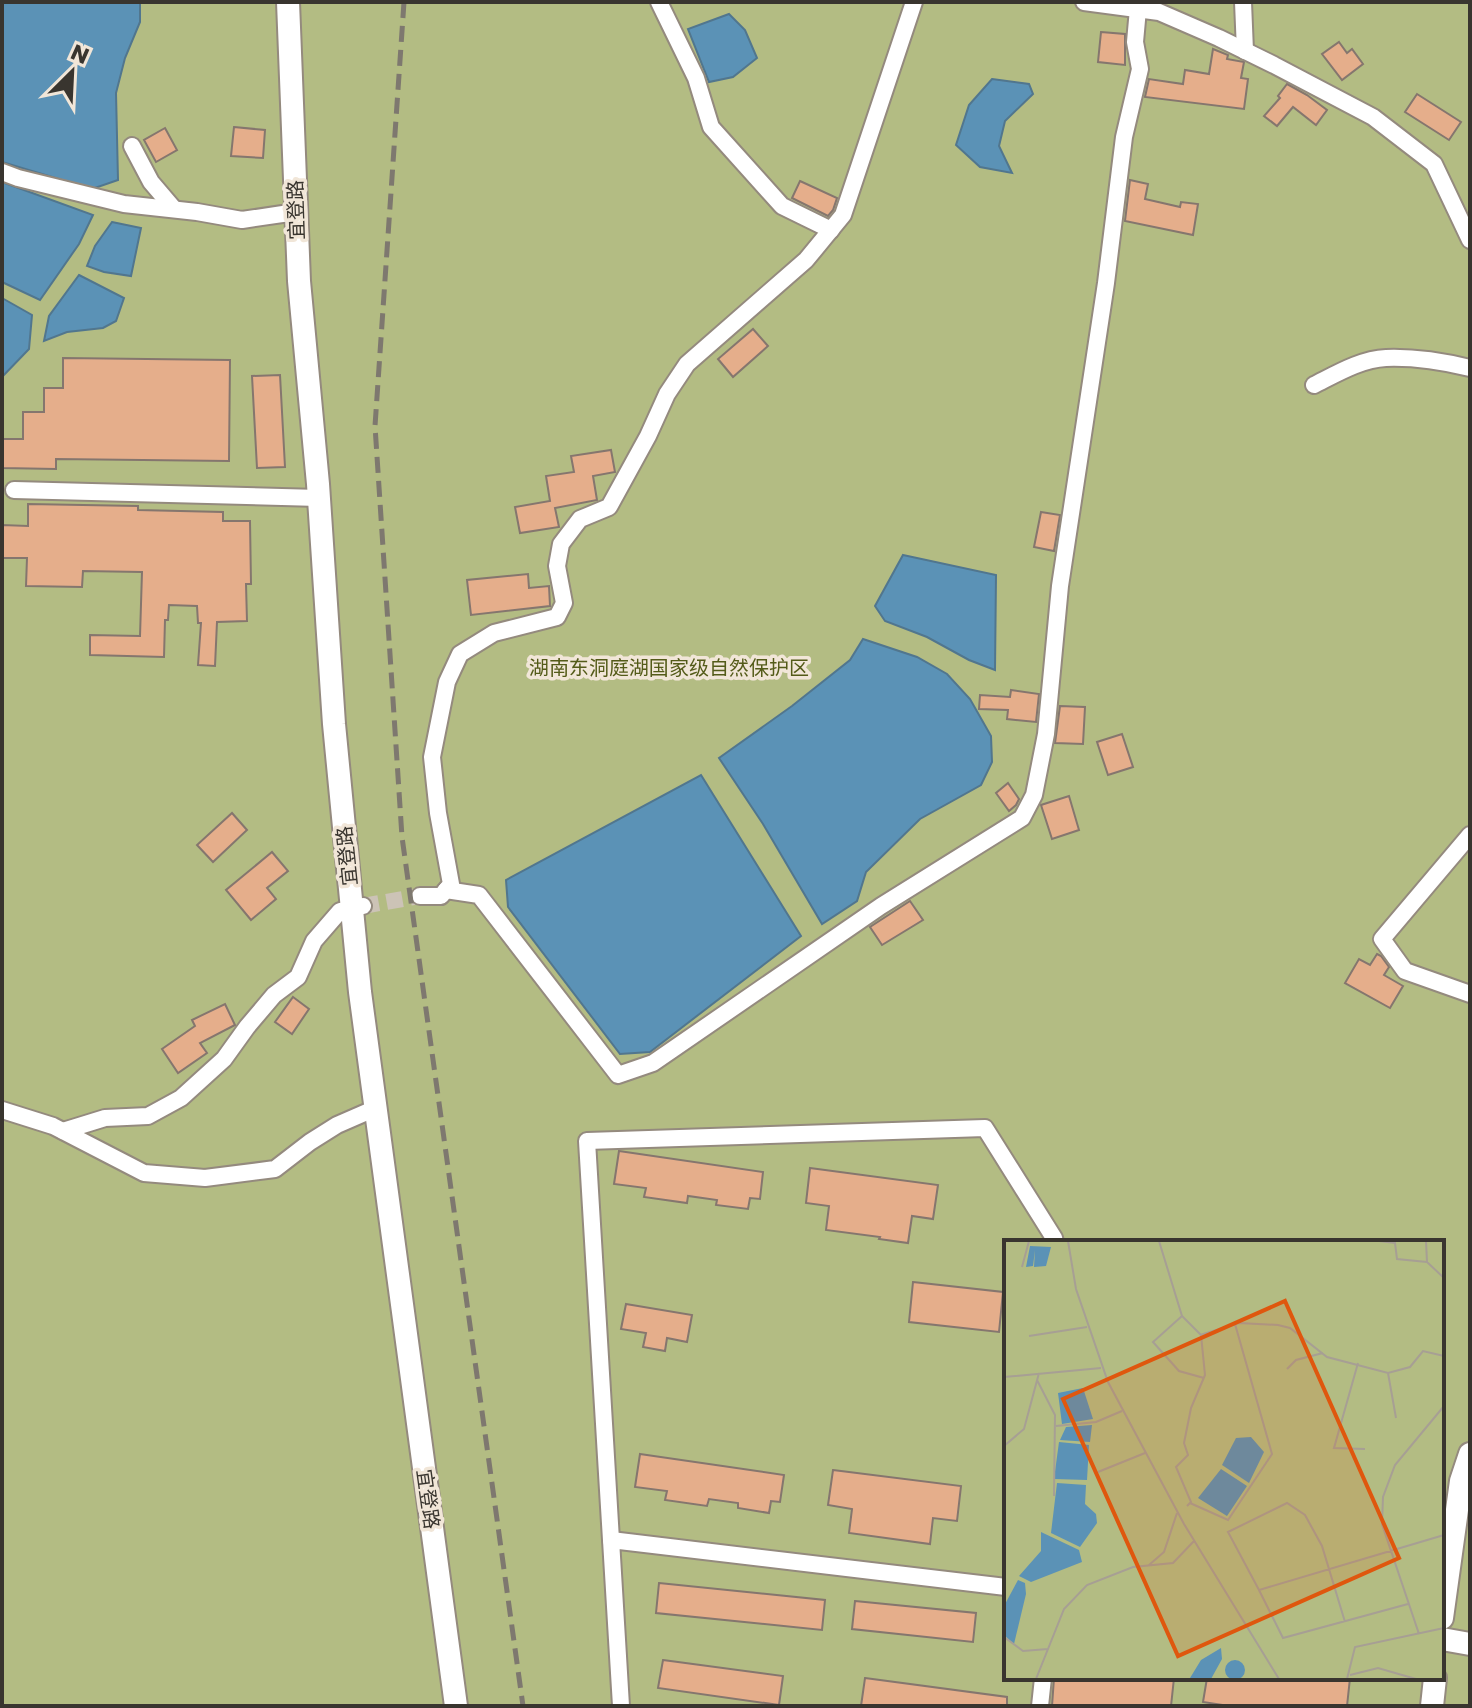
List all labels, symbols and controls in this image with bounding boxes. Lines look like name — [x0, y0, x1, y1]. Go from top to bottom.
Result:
north arrow — [32, 32, 112, 112]
text: N — [66, 37, 94, 72]
street label: 宜登路 — [281, 180, 311, 240]
park label: 湖南东洞庭湖国家级自然保护区 — [529, 654, 809, 682]
street label: 宜登路 — [330, 825, 364, 887]
inset map — [1004, 1240, 1444, 1680]
street label: 宜登路 — [410, 1467, 446, 1531]

